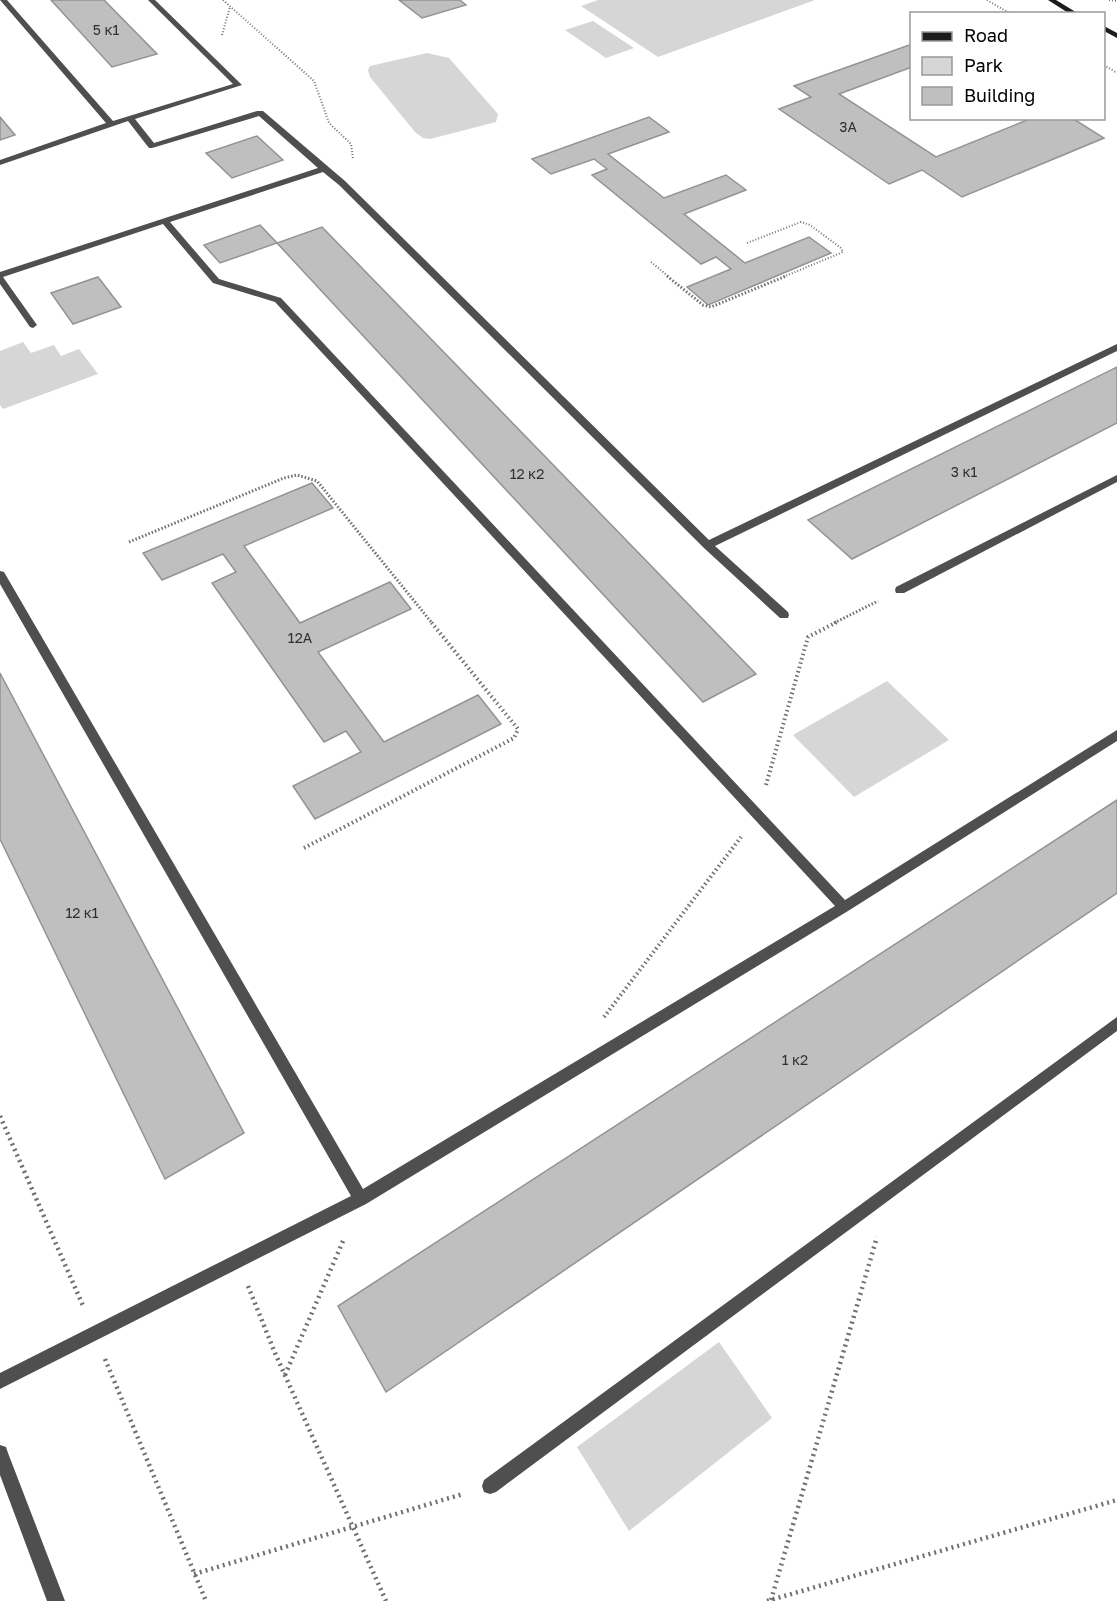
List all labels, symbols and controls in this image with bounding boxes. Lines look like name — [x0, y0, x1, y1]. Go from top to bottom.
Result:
legend — [910, 12, 1105, 120]
house number: 5 к1 — [93, 21, 119, 38]
text: Road — [964, 24, 1008, 46]
text: Park — [964, 54, 1003, 76]
text: Building — [964, 84, 1035, 106]
house number: 3А — [839, 118, 857, 135]
house number: 3 к1 — [951, 463, 977, 480]
house number: 12 к2 — [510, 465, 544, 482]
house number: 12А — [288, 629, 313, 646]
house number: 12 к1 — [65, 904, 99, 921]
house number: 1 к2 — [782, 1051, 808, 1068]

